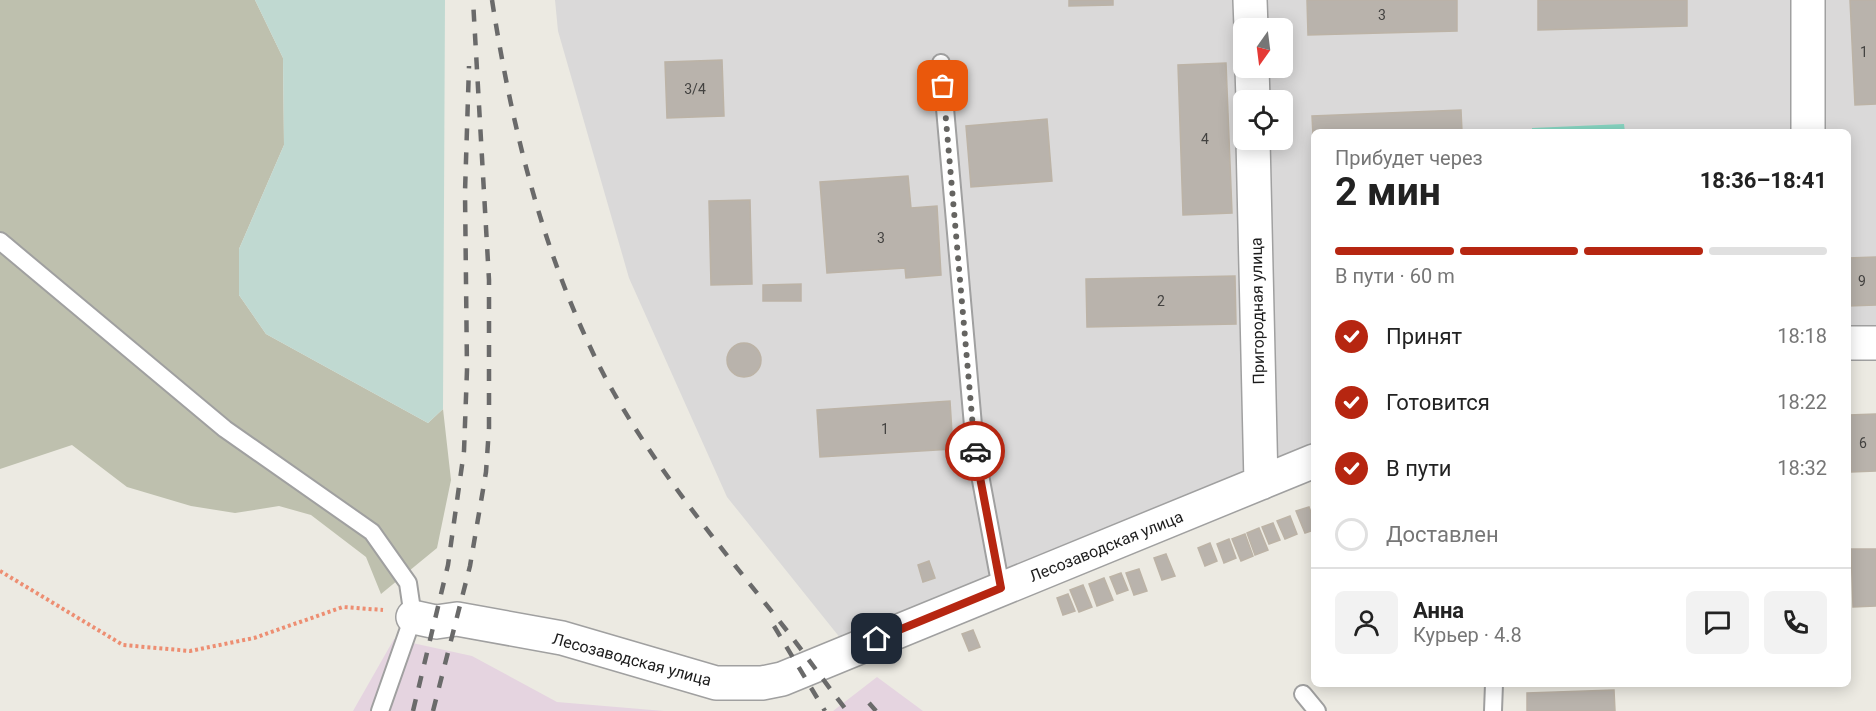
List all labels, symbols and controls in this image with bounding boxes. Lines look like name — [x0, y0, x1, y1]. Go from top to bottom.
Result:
house number: 3 — [1378, 7, 1386, 23]
north arrow — [1233, 18, 1293, 78]
map controls — [1233, 18, 1293, 150]
house number: 1 — [1860, 44, 1868, 60]
pin — [917, 60, 968, 111]
icon: bag — [926, 69, 959, 102]
house number: 3/4 — [684, 81, 706, 97]
button: locate — [1233, 90, 1293, 150]
house number: 4 — [1201, 131, 1209, 147]
text: Прибудет через — [1335, 146, 1483, 170]
text: 18:36–18:41 — [1700, 168, 1827, 193]
text: 2 мин — [1335, 169, 1441, 215]
house number: 3 — [877, 230, 885, 246]
street label: Пригородная улица — [1247, 237, 1268, 385]
text: В пути · 60 m — [1335, 264, 1455, 288]
house number: 9 — [1858, 273, 1866, 289]
house number: 2 — [1157, 293, 1165, 309]
icon: check — [1335, 320, 1368, 353]
text: Принят — [1386, 324, 1462, 349]
text: 18:18 — [1777, 324, 1827, 348]
icon: check — [1335, 386, 1368, 419]
text: Готовится — [1386, 390, 1490, 415]
text: 18:22 — [1777, 390, 1827, 414]
house number: 1 — [881, 421, 889, 437]
courier — [945, 421, 1005, 481]
icon: car — [959, 435, 992, 468]
house number: 6 — [1859, 435, 1867, 451]
icon: check — [1335, 452, 1368, 485]
text: В пути — [1386, 456, 1452, 481]
text: 18:32 — [1777, 456, 1827, 480]
street label: Лесозаводская улица — [1027, 507, 1186, 586]
text: Доставлен — [1386, 522, 1499, 547]
button: person — [1335, 591, 1398, 654]
button: chat — [1686, 591, 1749, 654]
button: phone — [1764, 591, 1827, 654]
text: Анна — [1413, 598, 1464, 623]
pin — [851, 613, 902, 664]
icon: home — [860, 622, 893, 655]
text: Курьер · 4.8 — [1413, 623, 1522, 647]
street label: Лесозаводская улица — [550, 629, 713, 690]

